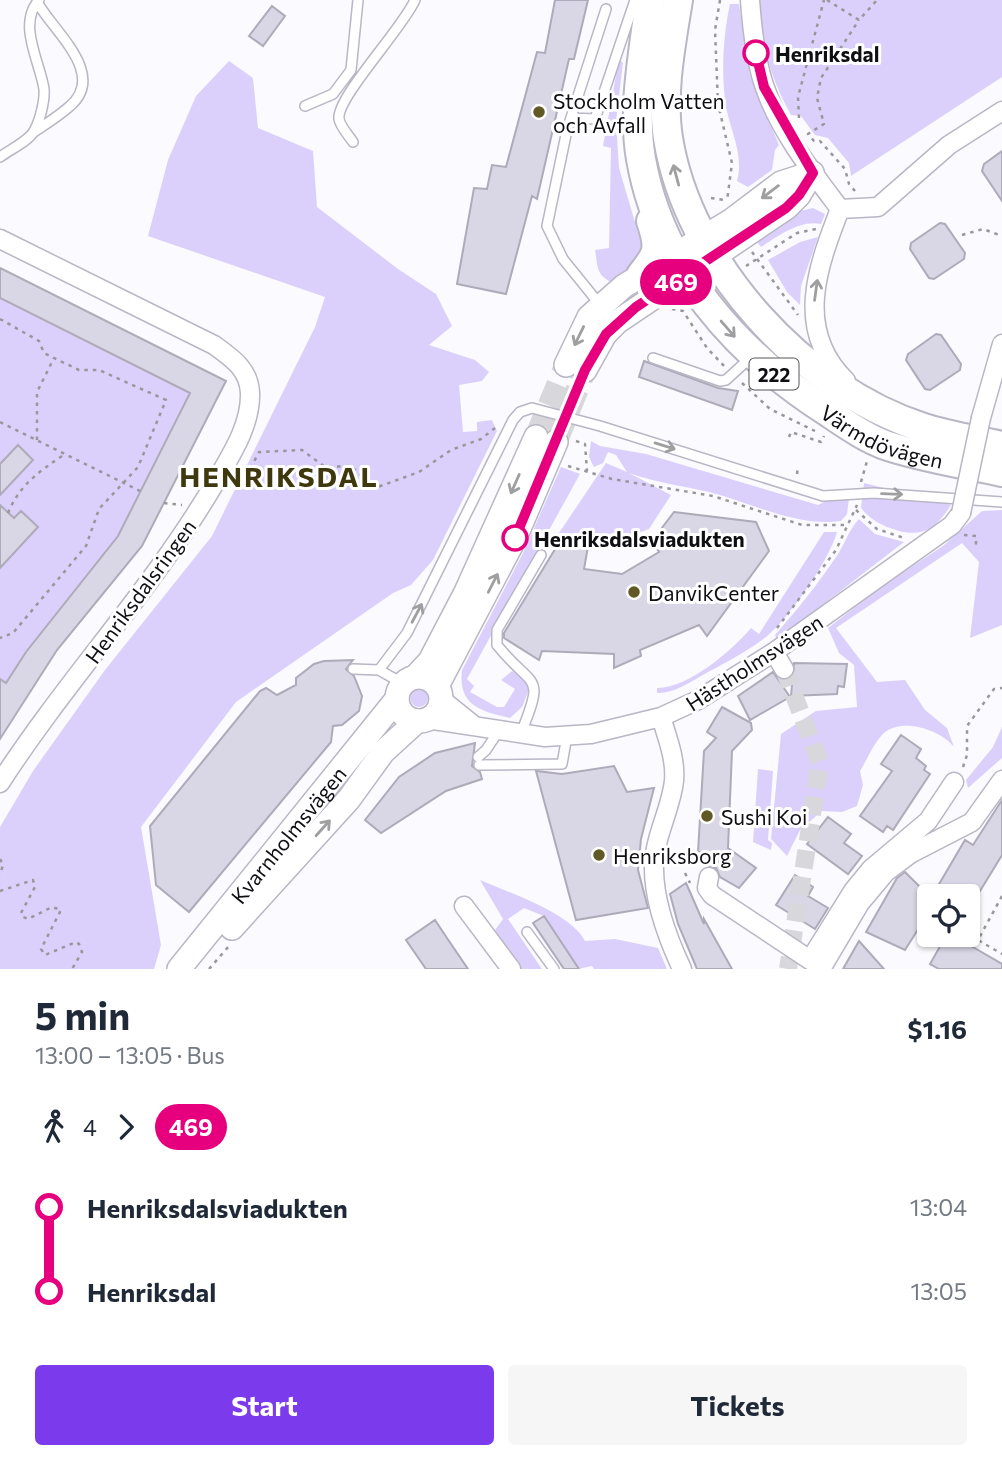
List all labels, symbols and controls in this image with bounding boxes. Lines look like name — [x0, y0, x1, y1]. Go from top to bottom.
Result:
marker: Henriksdal — [743, 40, 769, 66]
place label: Henriksdal — [775, 41, 879, 66]
place label: Stockholm Vatten och Avfall — [553, 88, 725, 137]
marker: Stockholm Vatten och Avfall — [531, 104, 547, 120]
one-way arrow — [669, 164, 682, 186]
one-way arrow — [761, 184, 780, 199]
line badge: 469 — [636, 259, 716, 305]
text: 469 — [654, 267, 698, 296]
one-way arrow — [810, 279, 823, 302]
one-way arrow — [720, 320, 736, 338]
one-way arrow — [571, 325, 585, 346]
road number: 222 — [750, 358, 798, 390]
street label: Värmdövägen — [817, 399, 946, 472]
one-way arrow — [654, 441, 676, 454]
district label: HENRIKSDAL — [179, 459, 379, 493]
one-way arrow — [508, 473, 521, 494]
one-way arrow — [880, 488, 903, 501]
street label: Henriksdalsringen — [79, 514, 201, 668]
marker: Henriksdalsviadukten — [502, 525, 528, 551]
place label: Henriksdalsviadukten — [534, 526, 745, 551]
one-way arrow — [486, 573, 500, 594]
place label: DanvikCenter — [648, 580, 779, 605]
marker: DanvikCenter — [626, 584, 642, 600]
one-way arrow — [410, 604, 424, 624]
street label: Hästholmsvägen — [681, 608, 827, 716]
street label: Kvarnholmsvägen — [225, 761, 350, 908]
place label: Sushi Koi — [721, 804, 807, 829]
marker: Sushi Koi — [699, 808, 715, 824]
one-way arrow — [314, 819, 330, 837]
place label: Henriksborg — [613, 843, 731, 868]
marker: Henriksborg — [591, 847, 607, 863]
map controls — [917, 884, 980, 947]
button: locate — [917, 884, 980, 947]
text: 5 min — [35, 991, 130, 1038]
text: $1.16 — [908, 1013, 967, 1044]
text: 13:00 – 13:05 · Bus — [35, 1041, 225, 1069]
icon: walk — [35, 1108, 73, 1146]
icon: forward — [107, 1108, 145, 1146]
text: 469 — [169, 1112, 213, 1141]
text: 4 — [83, 1113, 97, 1141]
text: Henriksdalsviadukten — [87, 1192, 348, 1223]
text: 13:04 — [910, 1193, 967, 1221]
text: Henriksdal — [87, 1276, 216, 1307]
text: 13:05 — [910, 1277, 967, 1305]
button: Start — [35, 1365, 494, 1445]
button: Tickets — [508, 1365, 967, 1445]

